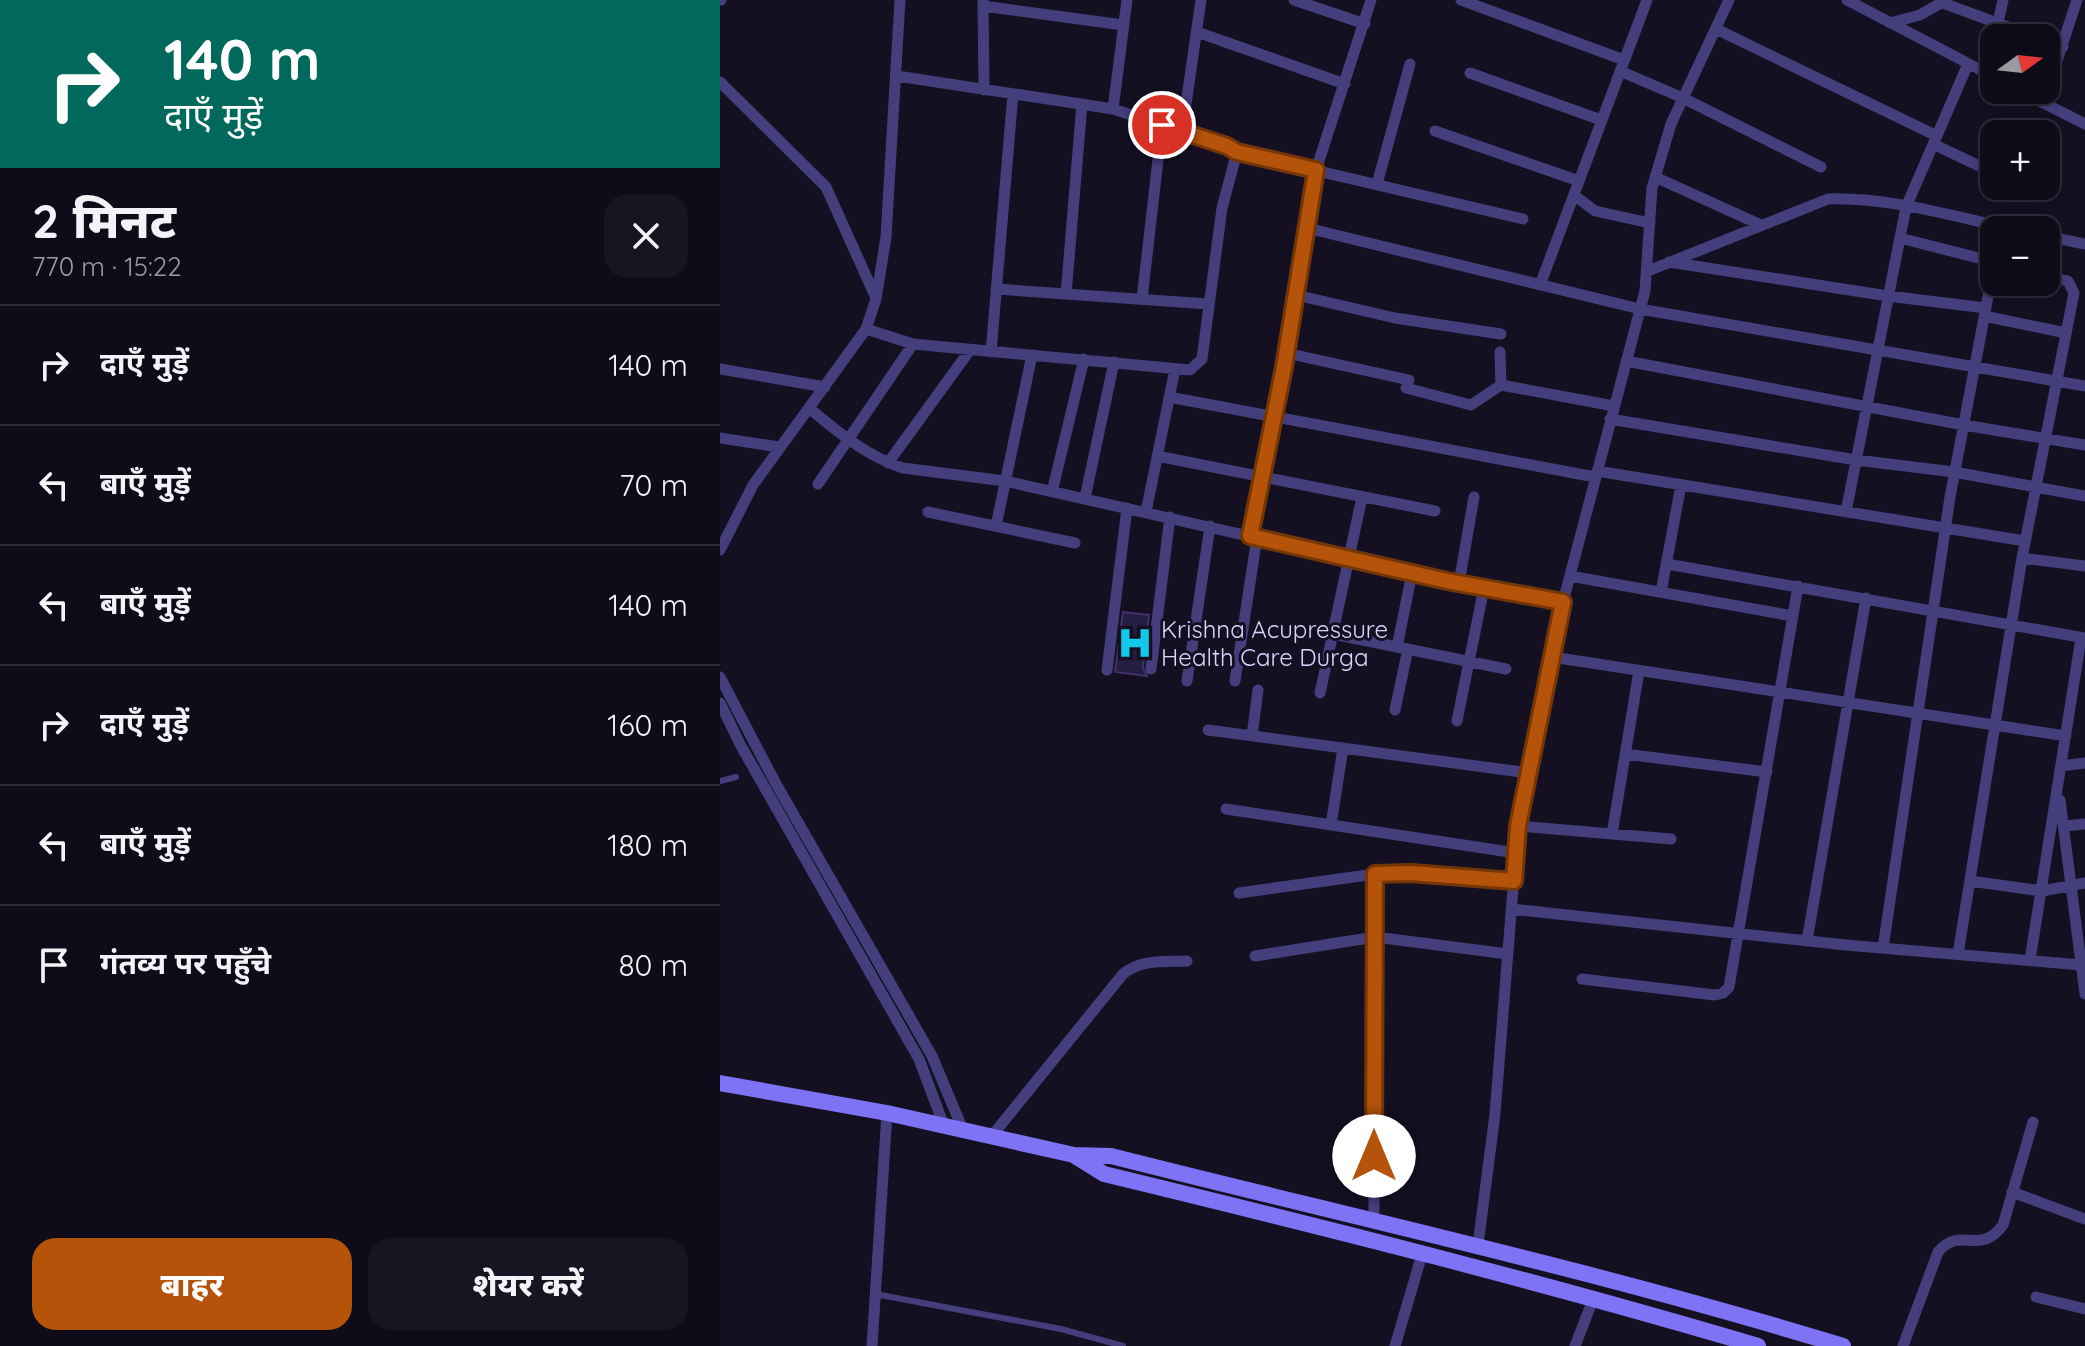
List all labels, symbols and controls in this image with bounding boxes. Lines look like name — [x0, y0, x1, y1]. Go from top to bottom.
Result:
text: 140 m — [164, 24, 320, 94]
north arrow — [1980, 24, 2060, 104]
map controls — [1980, 24, 2060, 296]
icon: right — [32, 32, 136, 136]
pin — [1128, 91, 1196, 159]
text: दाएँ मुड़ें — [164, 93, 263, 138]
icon: arrive — [1140, 103, 1184, 147]
button: + — [1980, 120, 2060, 200]
text: 2 मिनट — [32, 190, 176, 250]
button: close — [604, 194, 688, 278]
button: − — [1980, 216, 2060, 296]
text: 770 m · 15:22 — [32, 250, 182, 283]
icon: right — [32, 343, 76, 387]
text: दाएँ मुड़ें — [100, 344, 189, 382]
text: 140 m — [608, 346, 688, 384]
icon: left — [32, 463, 76, 507]
text: बाएँ मुड़ें — [100, 464, 191, 502]
text: 70 m — [619, 466, 688, 504]
icon: left — [32, 583, 76, 627]
text: बाएँ मुड़ें — [100, 584, 191, 622]
text: 140 m — [608, 586, 688, 624]
place label: Krishna Acupressure Health Care Durga — [1161, 614, 1388, 672]
hospital icon: Krishna Acupressure Health Care Durga — [1116, 624, 1154, 662]
icon: right — [32, 703, 76, 747]
text: दाएँ मुड़ें — [100, 704, 189, 742]
text: 160 m — [607, 706, 688, 744]
icon: left — [32, 823, 76, 867]
text: बाएँ मुड़ें — [100, 824, 191, 862]
text: 180 m — [607, 826, 688, 864]
icon: arrive — [32, 943, 76, 987]
text: गंतव्य पर पहुँचे — [100, 944, 271, 982]
text: 80 m — [618, 946, 688, 984]
position arrow — [1332, 1114, 1416, 1198]
button: बाहर — [32, 1238, 352, 1330]
button: शेयर करें — [368, 1238, 688, 1330]

